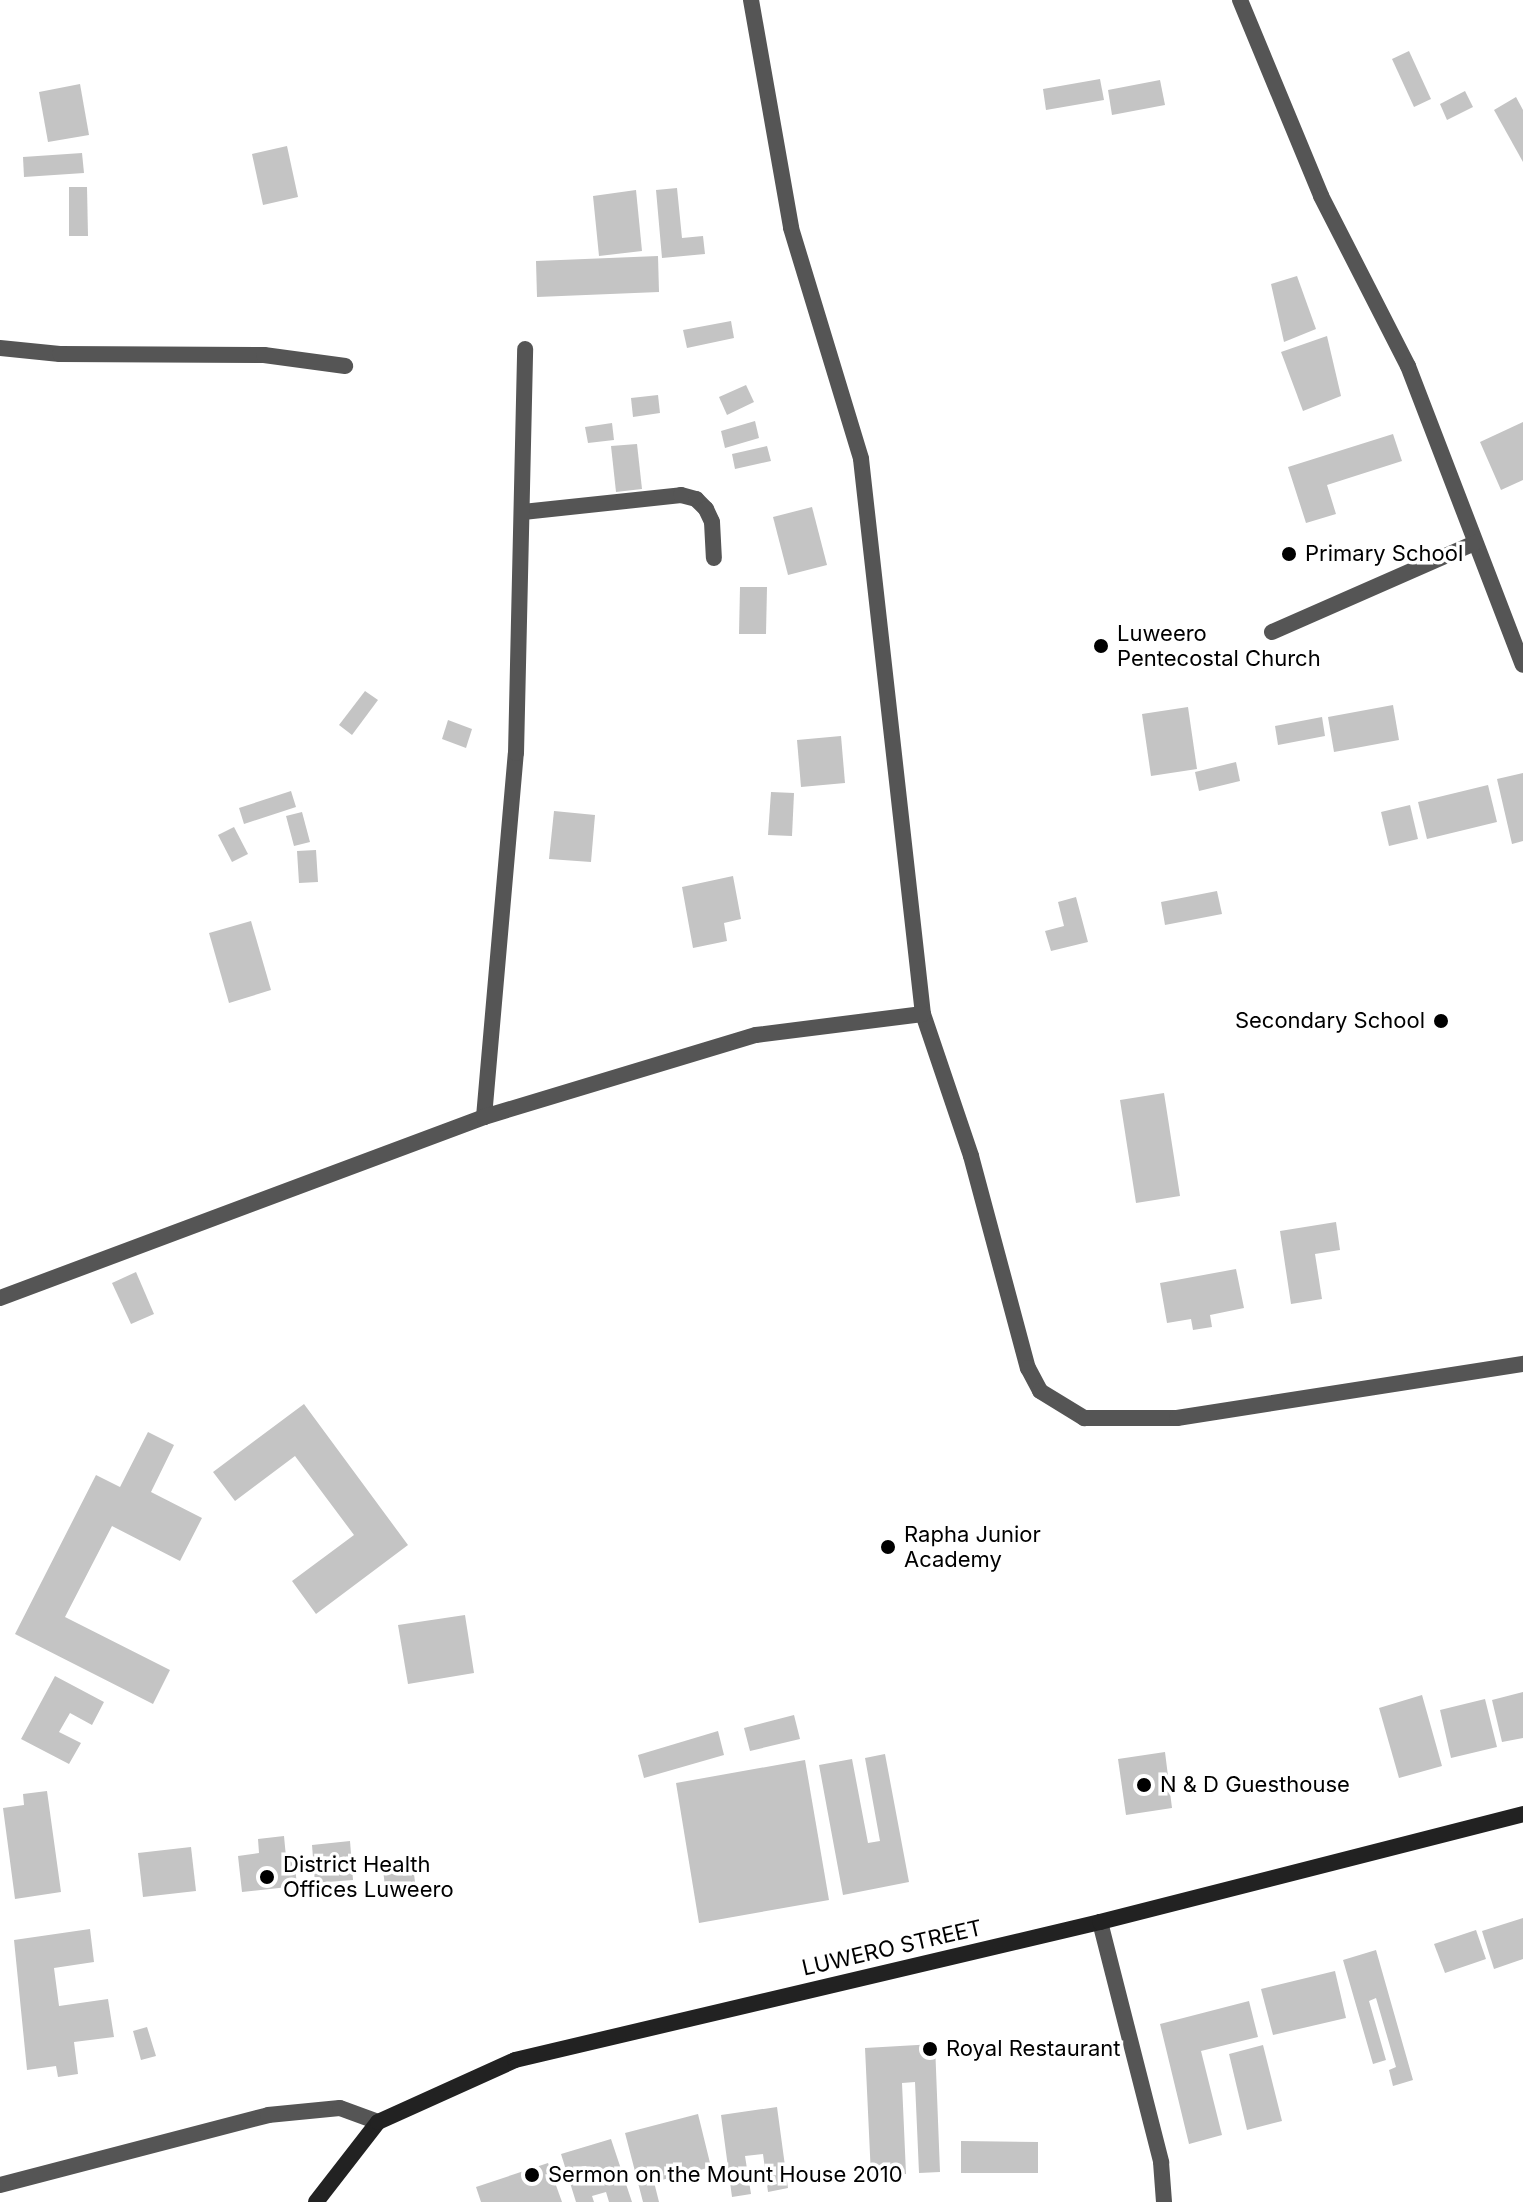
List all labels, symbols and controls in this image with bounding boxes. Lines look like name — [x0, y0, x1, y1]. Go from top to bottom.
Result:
place label: Primary School — [1305, 541, 1463, 567]
marker: Primary School — [1280, 545, 1298, 563]
place label: Luweero Pentecostal Church — [1117, 620, 1321, 672]
marker: Luweero Pentecostal Church — [1092, 637, 1110, 655]
place label: Secondary School — [1235, 1008, 1425, 1034]
marker: Secondary School — [1432, 1012, 1450, 1030]
place label: Rapha Junior Academy — [904, 1521, 1041, 1572]
marker: Rapha Junior Academy — [879, 1538, 897, 1556]
place label: N & D Guesthouse — [1160, 1772, 1350, 1798]
marker: N & D Guesthouse — [1135, 1776, 1153, 1794]
place label: District Health Offices Luweero — [283, 1851, 454, 1902]
marker: District Health Offices Luweero — [258, 1868, 276, 1886]
street label: LUWERO STREET — [799, 1914, 985, 1982]
place label: Royal Restaurant — [946, 2036, 1120, 2062]
marker: Royal Restaurant — [921, 2040, 939, 2058]
place label: Sermon on the Mount House 2010 — [548, 2162, 903, 2188]
marker: Sermon on the Mount House 2010 — [523, 2166, 541, 2184]

